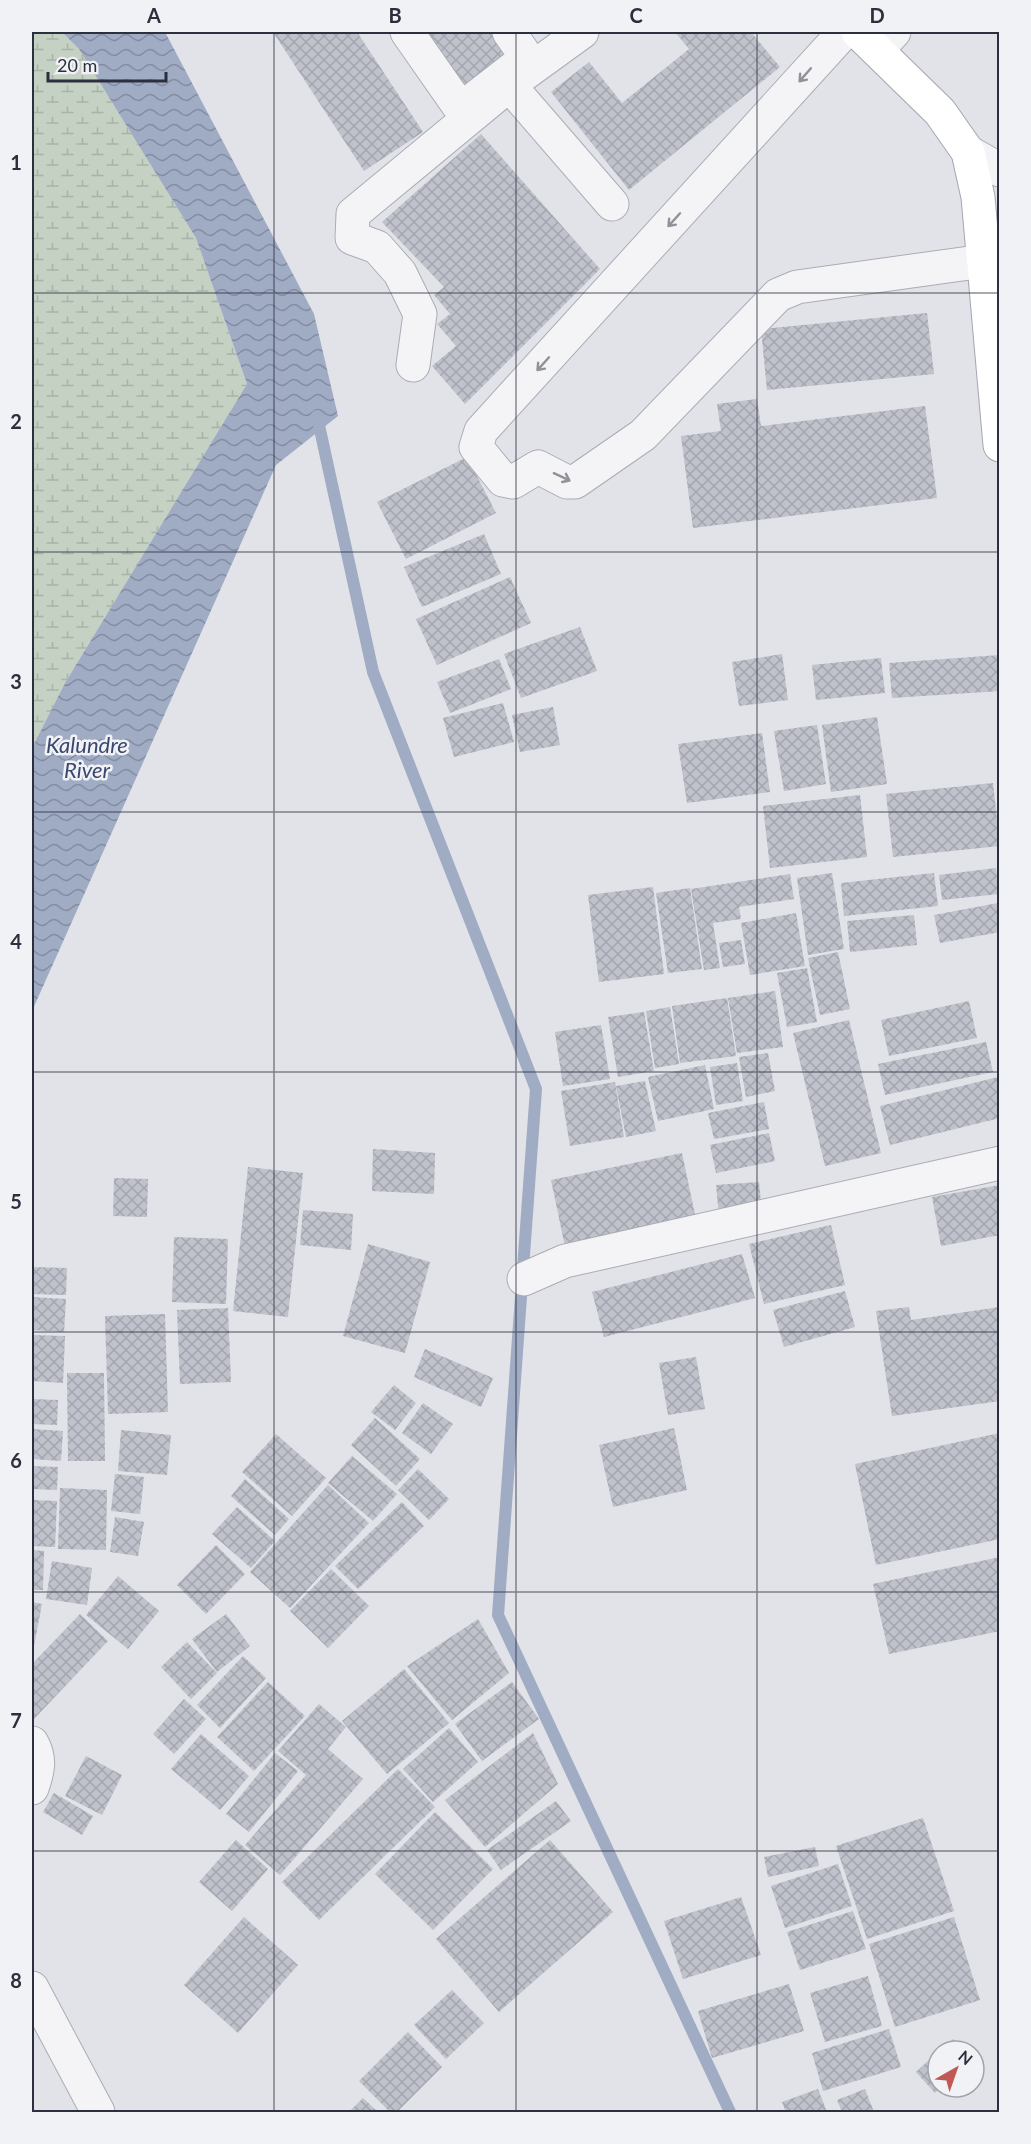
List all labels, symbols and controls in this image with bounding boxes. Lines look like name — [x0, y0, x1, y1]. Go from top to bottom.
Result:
text: A — [146, 3, 161, 27]
text: B — [388, 3, 402, 27]
text: C — [629, 3, 643, 27]
text: D — [869, 3, 885, 27]
scale bar — [48, 45, 166, 83]
text: 20 m — [57, 54, 97, 76]
one-way arrow — [798, 68, 812, 83]
text: 1 — [10, 150, 22, 174]
one-way arrow — [667, 212, 681, 227]
one-way arrow — [536, 356, 550, 371]
text: 2 — [10, 409, 22, 433]
one-way arrow — [552, 472, 570, 484]
text: 3 — [10, 669, 22, 693]
water label: Kalundre River — [46, 731, 128, 783]
text: 4 — [10, 929, 22, 953]
text: 5 — [10, 1189, 22, 1213]
text: 6 — [10, 1448, 22, 1472]
text: 7 — [10, 1708, 22, 1732]
text: 8 — [10, 1968, 22, 1992]
north arrow — [926, 2039, 986, 2099]
text: N — [955, 2046, 977, 2068]

